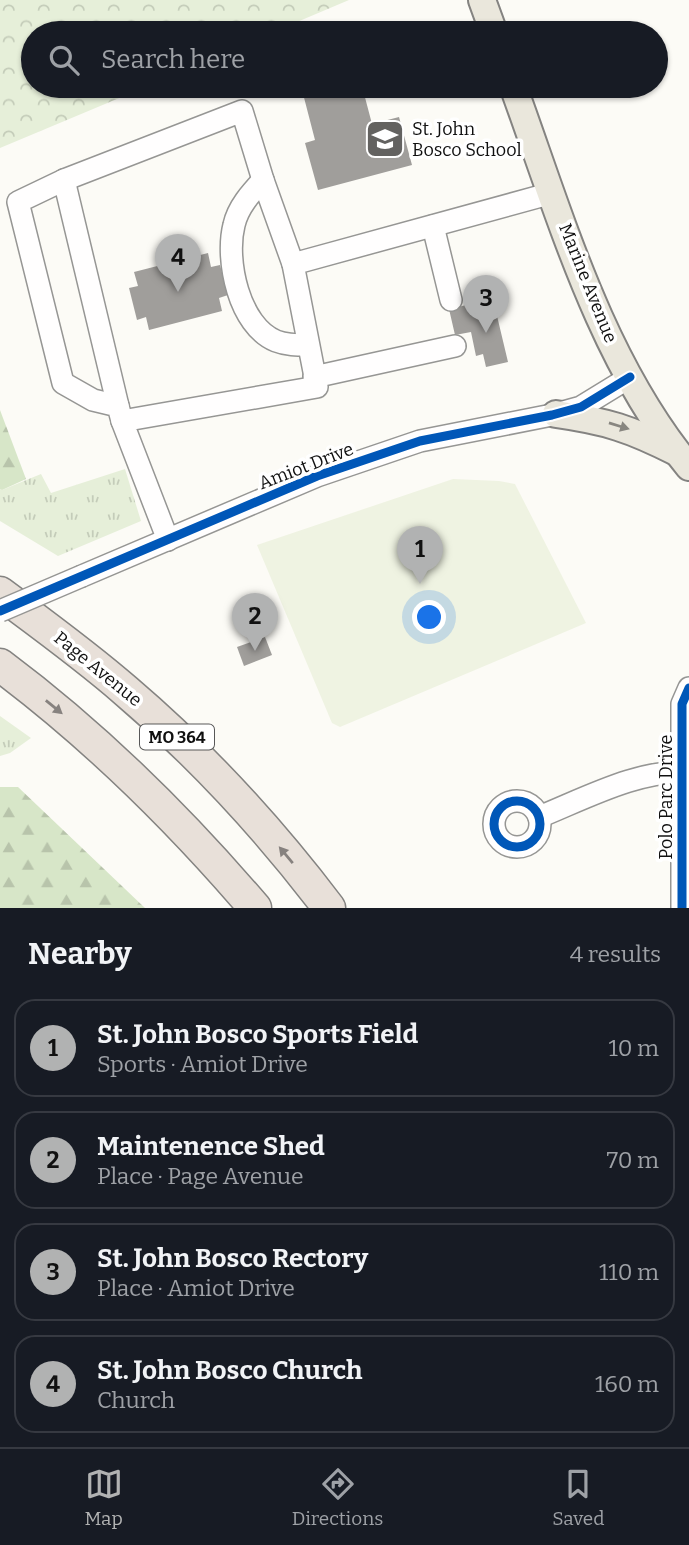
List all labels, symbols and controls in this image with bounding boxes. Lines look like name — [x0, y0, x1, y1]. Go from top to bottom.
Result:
search box — [21, 21, 668, 98]
icon: search — [45, 41, 83, 79]
text: Search here — [101, 44, 245, 75]
school or university icon: St. John Bosco School — [364, 118, 406, 160]
place label: St. John Bosco School — [412, 118, 522, 161]
street label: Marine Avenue — [554, 220, 622, 346]
pin: 4 — [155, 234, 201, 292]
pin: 3 — [463, 275, 509, 333]
one-way arrow — [608, 421, 629, 432]
street label: Amiot Drive — [255, 438, 357, 494]
pin: 1 — [397, 526, 443, 584]
pin: 2 — [232, 593, 278, 651]
your location — [412, 600, 446, 634]
street label: Page Avenue — [50, 627, 146, 711]
one-way arrow — [44, 700, 62, 715]
road number: MO 364 — [140, 724, 214, 750]
street label: Polo Parc Drive — [655, 735, 677, 859]
one-way arrow — [279, 846, 294, 863]
text: Nearby — [28, 936, 132, 972]
text: 4 results — [570, 940, 661, 968]
text: St. John Bosco Sports Field — [97, 1019, 418, 1050]
text: 1 — [48, 1034, 58, 1062]
text: 10 m — [608, 1034, 659, 1062]
text: Sports · Amiot Drive — [97, 1050, 308, 1078]
text: Maintenence Shed — [97, 1131, 325, 1162]
text: 2 — [47, 1146, 59, 1174]
text: 70 m — [607, 1146, 659, 1174]
text: Place · Page Avenue — [97, 1162, 304, 1190]
text: St. John Bosco Rectory — [97, 1243, 368, 1274]
text: 3 — [46, 1258, 60, 1286]
text: 110 m — [599, 1258, 659, 1286]
text: Place · Amiot Drive — [97, 1274, 295, 1302]
text: St. John Bosco Church — [97, 1355, 362, 1386]
text: 4 — [46, 1370, 60, 1398]
text: 160 m — [595, 1370, 659, 1398]
text: Church — [97, 1386, 175, 1414]
tab: Map — [85, 1465, 123, 1530]
tab: Directions — [292, 1465, 383, 1530]
tab: Saved — [552, 1465, 604, 1530]

